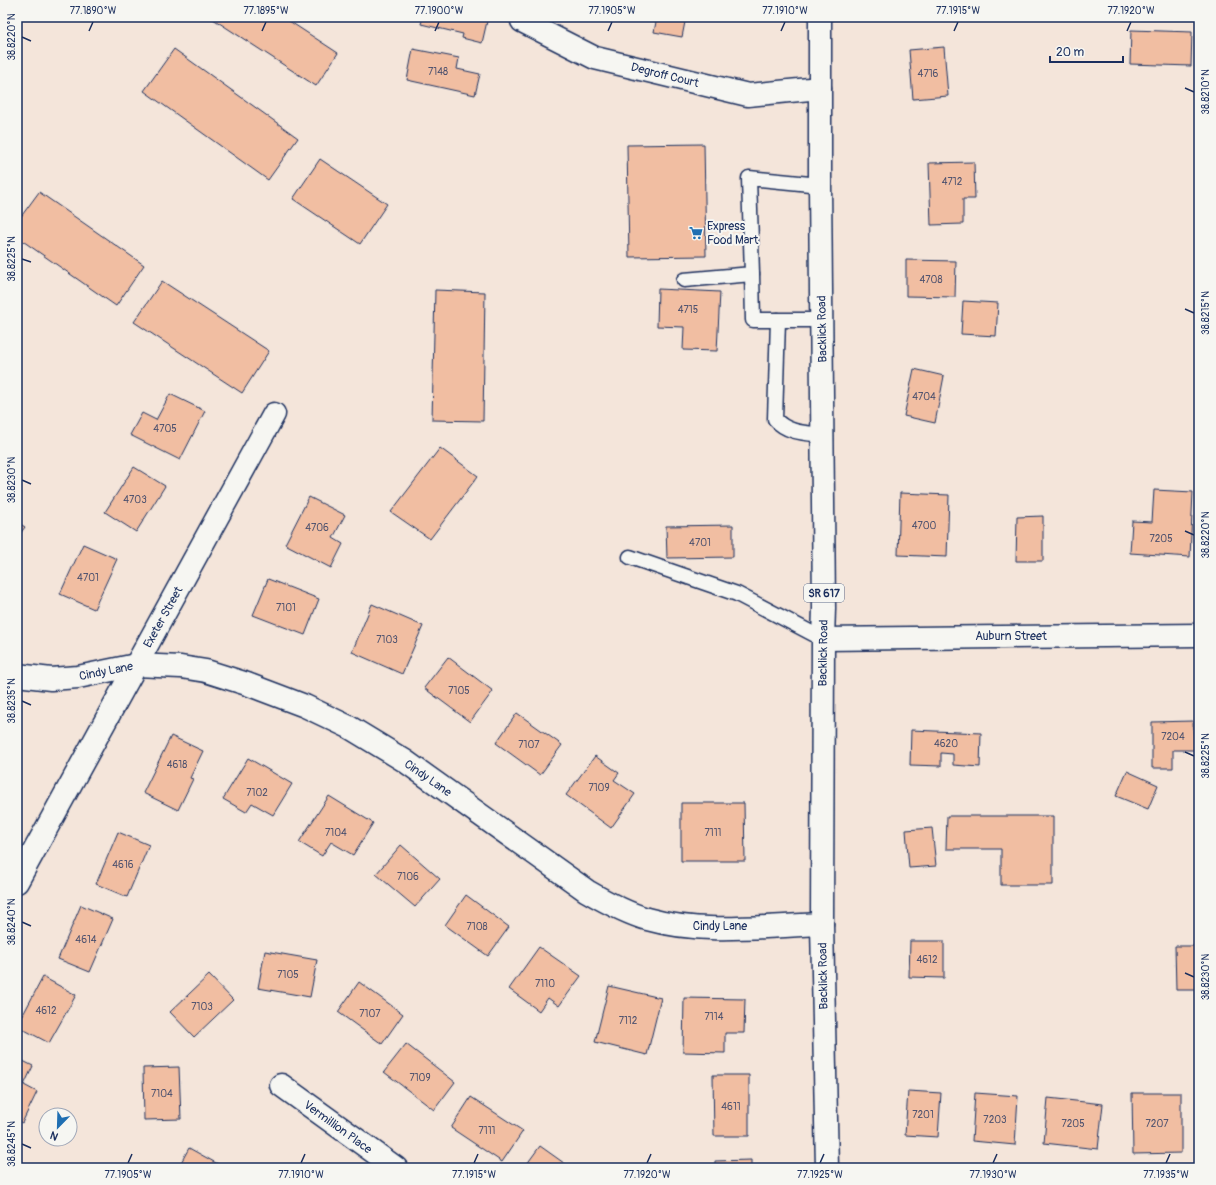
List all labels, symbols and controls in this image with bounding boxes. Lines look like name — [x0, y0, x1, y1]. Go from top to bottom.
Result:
text: 77.1890°W — [70, 5, 117, 17]
text: 77.1895°W — [243, 5, 289, 17]
text: 77.1900°W — [415, 5, 464, 17]
text: 77.1905°W — [589, 5, 636, 17]
text: 77.1910°W — [762, 5, 808, 17]
text: 77.1915°W — [936, 5, 980, 17]
text: 77.1920°W — [1107, 5, 1155, 17]
text: 38.8220°N — [6, 13, 18, 61]
scale bar — [1050, 38, 1123, 64]
text: 20 m — [1056, 45, 1085, 60]
street label: Degroff Court — [629, 60, 701, 91]
house number: 7148 — [428, 66, 448, 78]
house number: 4716 — [918, 68, 939, 80]
text: 38.8210°N — [1200, 69, 1212, 115]
house number: 4712 — [942, 176, 963, 188]
place label: Express Food Mart — [707, 219, 759, 248]
supermarket icon: Express Food Mart — [688, 225, 704, 241]
text: 38.8225°N — [6, 236, 18, 282]
house number: 4708 — [920, 274, 942, 286]
text: 38.8215°N — [1200, 291, 1212, 335]
street label: Backlick Road — [814, 295, 831, 363]
house number: 4715 — [678, 304, 698, 316]
house number: 4704 — [912, 391, 936, 403]
house number: 4705 — [153, 423, 177, 435]
text: 38.8230°N — [6, 456, 18, 503]
house number: 4703 — [123, 494, 147, 506]
text: 38.8220°N — [1200, 511, 1212, 559]
house number: 4700 — [912, 520, 937, 532]
house number: 4706 — [305, 522, 329, 534]
house number: 7205 — [1149, 533, 1173, 545]
house number: 4701 — [689, 537, 711, 549]
house number: 4701 — [77, 572, 99, 584]
street label: Exeter Street — [140, 584, 186, 651]
road number: SR 617 — [804, 584, 844, 602]
house number: 7101 — [276, 602, 296, 614]
street label: Backlick Road — [815, 619, 832, 687]
street label: Auburn Street — [975, 629, 1047, 644]
house number: 7103 — [376, 634, 398, 646]
street label: Cindy Lane — [78, 659, 134, 684]
text: 38.8235°N — [6, 678, 18, 724]
house number: 7105 — [448, 685, 470, 697]
house number: 7204 — [1161, 731, 1185, 743]
text: 38.8225°N — [1200, 733, 1212, 779]
house number: 4620 — [934, 738, 958, 750]
house number: 7107 — [518, 739, 540, 751]
street label: Cindy Lane — [401, 757, 454, 800]
house number: 4618 — [167, 759, 187, 771]
house number: 7109 — [588, 782, 610, 794]
house number: 7102 — [246, 787, 268, 799]
house number: 7104 — [325, 827, 347, 839]
house number: 7111 — [704, 827, 722, 839]
house number: 4616 — [112, 859, 134, 871]
house number: 7106 — [397, 871, 419, 883]
text: 38.8240°N — [6, 898, 18, 946]
street label: Cindy Lane — [693, 919, 747, 934]
house number: 7108 — [466, 921, 488, 933]
house number: 4614 — [75, 934, 97, 946]
street label: Backlick Road — [815, 942, 832, 1010]
text: 38.8230°N — [1200, 953, 1212, 1000]
house number: 4612 — [916, 954, 938, 966]
house number: 7105 — [277, 969, 299, 981]
house number: 7110 — [535, 978, 555, 990]
house number: 7103 — [191, 1001, 213, 1013]
house number: 4612 — [35, 1005, 57, 1017]
house number: 7107 — [359, 1008, 381, 1020]
house number: 7114 — [705, 1011, 724, 1023]
house number: 7112 — [619, 1015, 638, 1027]
house number: 7109 — [409, 1072, 431, 1084]
house number: 7104 — [151, 1088, 173, 1100]
street label: Vermillion Place — [301, 1098, 375, 1157]
house number: 4611 — [721, 1101, 741, 1113]
north arrow — [38, 1107, 78, 1147]
house number: 7201 — [912, 1109, 934, 1121]
house number: 7203 — [983, 1114, 1007, 1126]
house number: 7205 — [1061, 1118, 1085, 1130]
house number: 7207 — [1146, 1118, 1169, 1130]
text: 38.8245°N — [6, 1121, 18, 1167]
house number: 7111 — [478, 1125, 496, 1137]
text: N — [48, 1128, 60, 1143]
text: 77.1905°W — [105, 1169, 152, 1181]
text: 77.1910°W — [278, 1169, 324, 1181]
text: 77.1915°W — [452, 1169, 496, 1181]
text: 77.1920°W — [623, 1169, 671, 1181]
text: 77.1925°W — [797, 1169, 843, 1181]
text: 77.1930°W — [969, 1169, 1017, 1181]
text: 77.1935°W — [1143, 1169, 1189, 1181]

